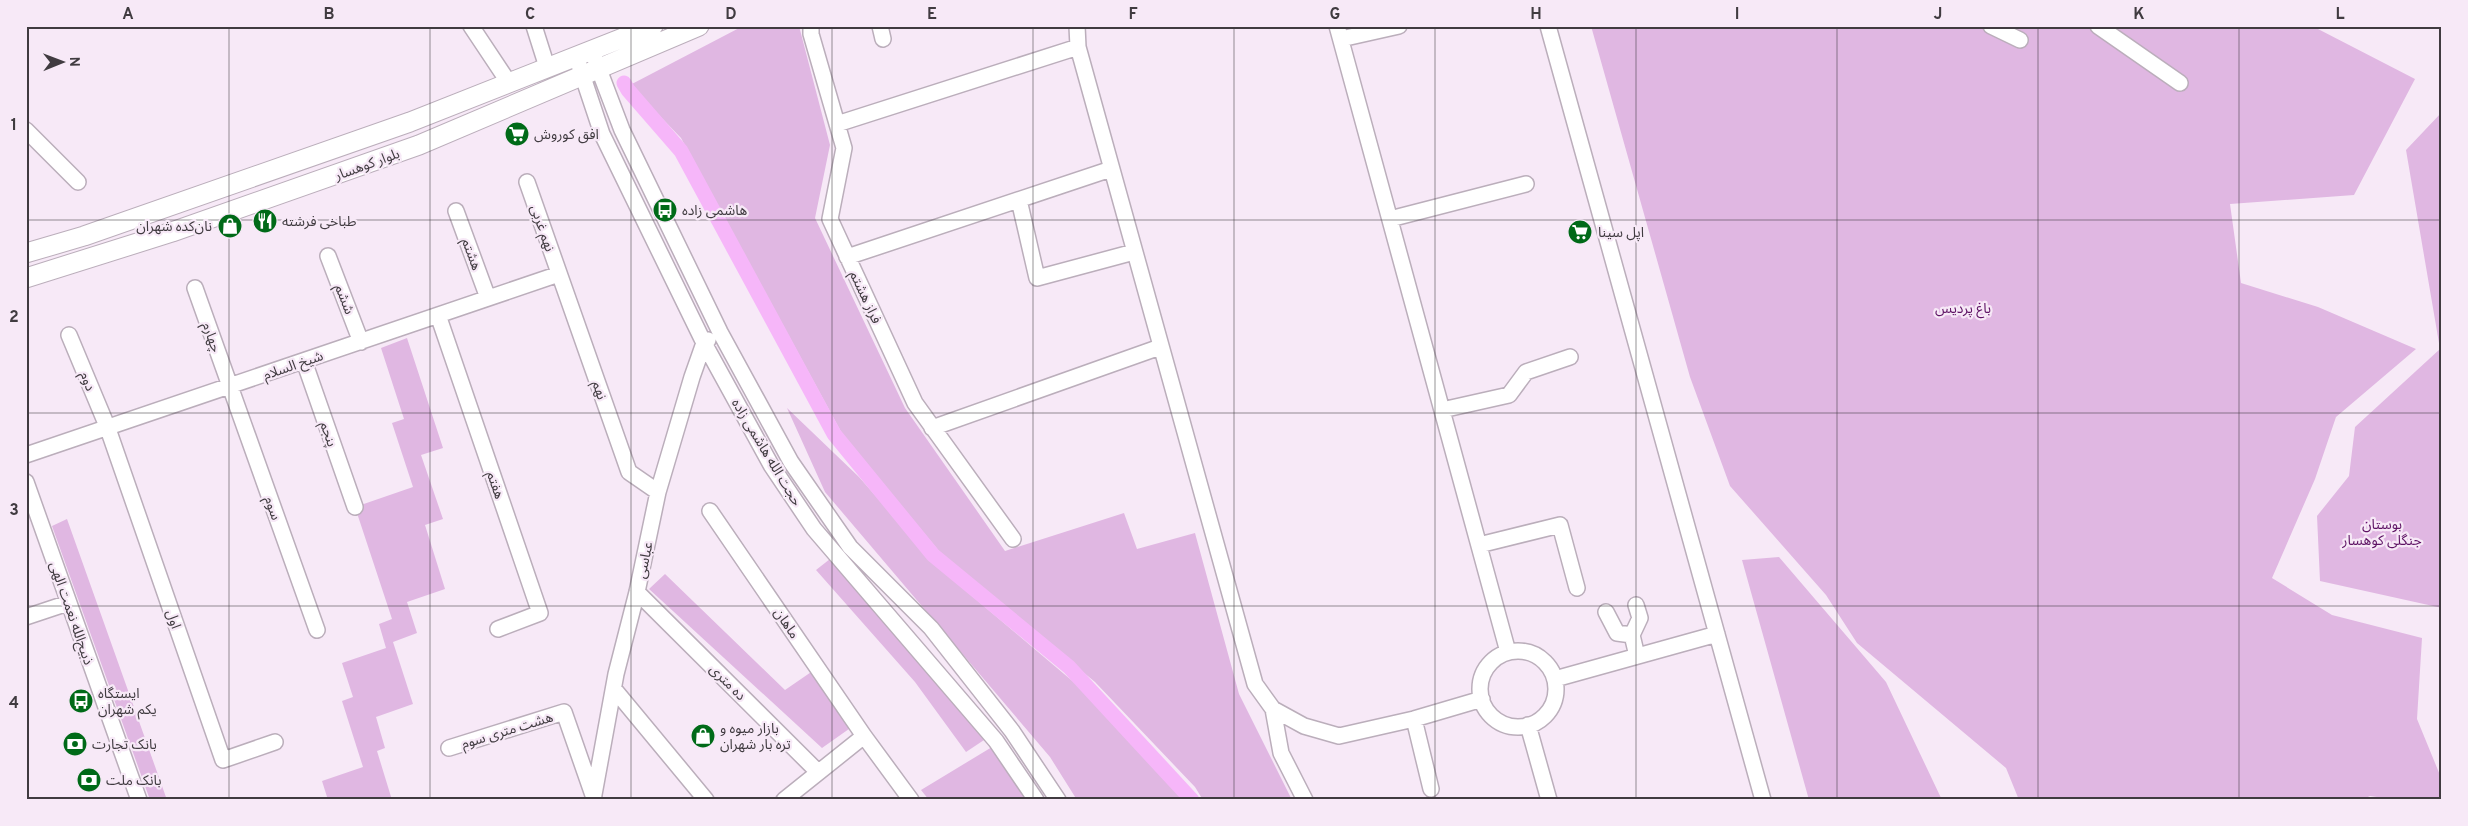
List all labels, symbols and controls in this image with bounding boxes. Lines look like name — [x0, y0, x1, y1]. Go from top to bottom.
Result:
text: A — [122, 5, 134, 25]
text: B — [323, 5, 335, 25]
text: C — [525, 5, 535, 25]
text: D — [725, 5, 737, 25]
text: E — [927, 5, 937, 25]
text: F — [1128, 5, 1138, 25]
text: G — [1330, 5, 1340, 25]
text: H — [1530, 5, 1542, 25]
text: I — [1735, 5, 1739, 25]
text: J — [1934, 5, 1942, 25]
text: K — [2133, 5, 2145, 25]
text: L — [2335, 5, 2345, 25]
north arrow — [38, 38, 88, 88]
text: N — [65, 57, 82, 67]
text: 1 — [11, 116, 17, 136]
supermarket icon: افق کوروش — [504, 121, 530, 147]
place label: افق کوروش — [534, 127, 599, 144]
street label: بلوار کوهسار — [332, 146, 403, 185]
bus stop icon: هاشمی زاده — [652, 197, 678, 223]
street label: نهم غربی — [525, 203, 558, 255]
place label: هاشمی زاده — [682, 203, 747, 220]
restaurant icon: طباخی فرشته — [252, 208, 278, 234]
shop icon: نان‌کده شهران — [217, 213, 243, 239]
place label: طباخی فرشته — [282, 214, 357, 231]
place label: نان‌کده شهران — [136, 219, 212, 236]
supermarket icon: اپل سینا — [1567, 219, 1593, 245]
place label: اپل سینا — [1598, 225, 1644, 242]
street label: هشتم — [456, 236, 484, 273]
street label: فراز هشتم — [844, 269, 884, 327]
street label: ششم — [329, 282, 357, 317]
park label: باغ پردیس — [1935, 301, 1991, 319]
text: 2 — [9, 308, 19, 328]
street label: چهارم — [196, 320, 224, 355]
street label: شیخ السلام — [261, 348, 326, 386]
street label: دوم — [74, 369, 98, 395]
street label: نهم — [587, 379, 610, 403]
street label: حجت الله هاشمی زاده — [727, 396, 804, 510]
street label: پنجم — [314, 420, 340, 450]
street label: هفتم — [481, 469, 507, 502]
street label: سوم — [258, 494, 284, 523]
text: 3 — [9, 501, 19, 521]
park label: بوستان جنگلی کوهسار — [2341, 517, 2422, 550]
street label: عباسی — [633, 540, 658, 580]
street label: ذبیح‌الله نعمت الهی — [44, 560, 96, 668]
street label: ماهان — [769, 605, 802, 642]
street label: اول — [161, 608, 184, 631]
street label: ده متری — [705, 661, 749, 705]
place label: ایستگاه یکم شهران — [98, 686, 157, 720]
bus stop icon: ایستگاه یکم شهران — [68, 688, 94, 714]
text: 4 — [9, 694, 19, 714]
street label: هشت متری سوم — [460, 709, 556, 754]
place label: بازار میوه و تره بار شهران — [720, 721, 791, 754]
shop icon: بازار میوه و تره بار شهران — [690, 723, 716, 749]
bank icon: بانک تجارت — [62, 731, 88, 757]
place label: بانک تجارت — [92, 737, 157, 754]
bank icon: بانک ملت — [76, 767, 102, 793]
place label: بانک ملت — [106, 773, 162, 790]

